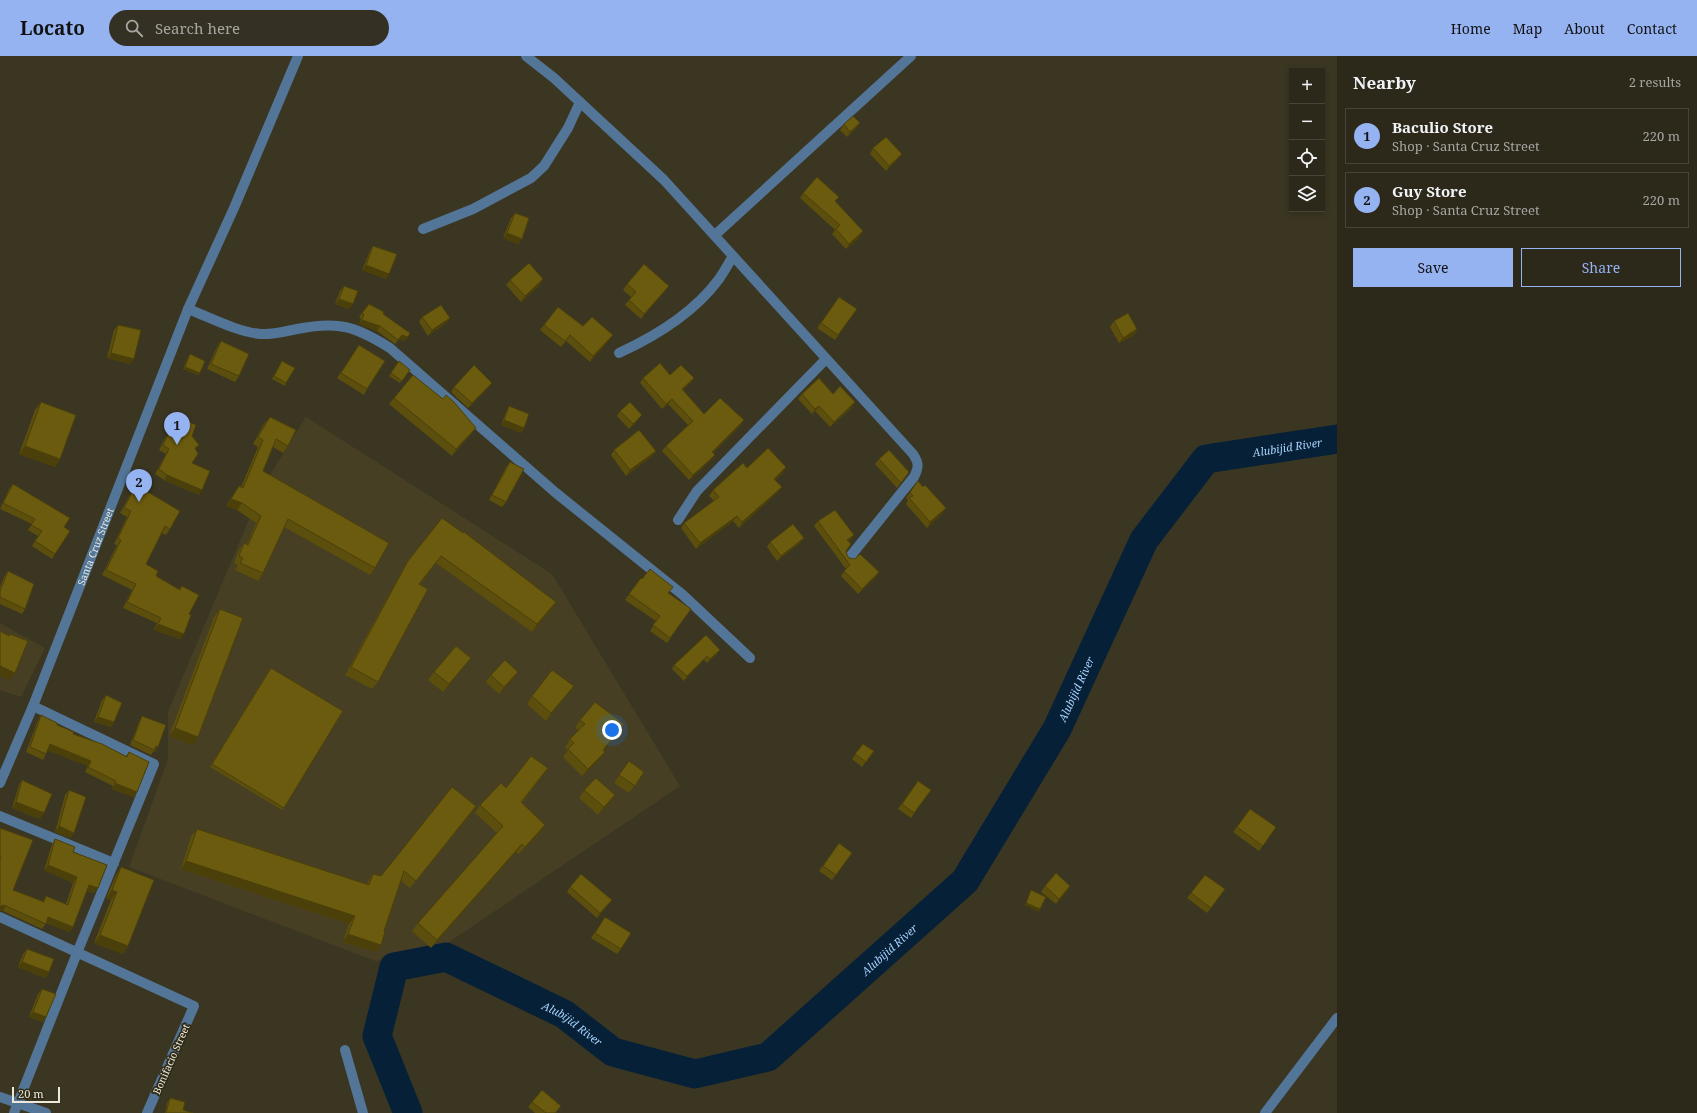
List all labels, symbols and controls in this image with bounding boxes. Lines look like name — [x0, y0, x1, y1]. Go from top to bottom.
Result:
search box — [109, 10, 389, 46]
text: Locato — [20, 15, 85, 41]
icon: search — [123, 17, 145, 39]
text: Search here — [155, 18, 240, 38]
text: Home — [1451, 19, 1491, 38]
text: Map — [1513, 19, 1542, 38]
text: About — [1564, 19, 1605, 38]
text: Contact — [1627, 19, 1677, 38]
map controls — [1289, 68, 1325, 212]
button: + — [1289, 68, 1325, 104]
text: Nearby — [1353, 71, 1416, 94]
text: 2 results — [1629, 73, 1681, 91]
button: − — [1289, 104, 1325, 140]
text: Baculio Store — [1392, 117, 1493, 137]
text: 1 — [1363, 127, 1371, 145]
text: 220 m — [1643, 127, 1680, 145]
text: Shop · Santa Cruz Street — [1392, 137, 1540, 155]
button: locate — [1289, 140, 1325, 176]
button: layers — [1289, 176, 1325, 212]
text: Guy Store — [1392, 181, 1467, 201]
text: 2 — [1363, 191, 1371, 209]
text: 220 m — [1643, 191, 1680, 209]
text: Shop · Santa Cruz Street — [1392, 201, 1540, 219]
button: Save — [1353, 248, 1513, 287]
button: Share — [1521, 248, 1681, 287]
pin: 1 — [164, 412, 190, 445]
water label: Alubijid River — [1250, 434, 1324, 459]
pin: 2 — [126, 469, 152, 502]
street label: Santa Cruz Street — [74, 505, 117, 587]
water label: Alubijid River — [1054, 653, 1097, 725]
your location — [602, 720, 622, 740]
water label: Alubijid River — [857, 919, 921, 979]
water label: Alubijid River — [539, 997, 606, 1049]
street label: Bonifacio Street — [149, 1021, 193, 1096]
scale bar — [12, 1085, 60, 1104]
text: 20 m — [18, 1086, 44, 1101]

